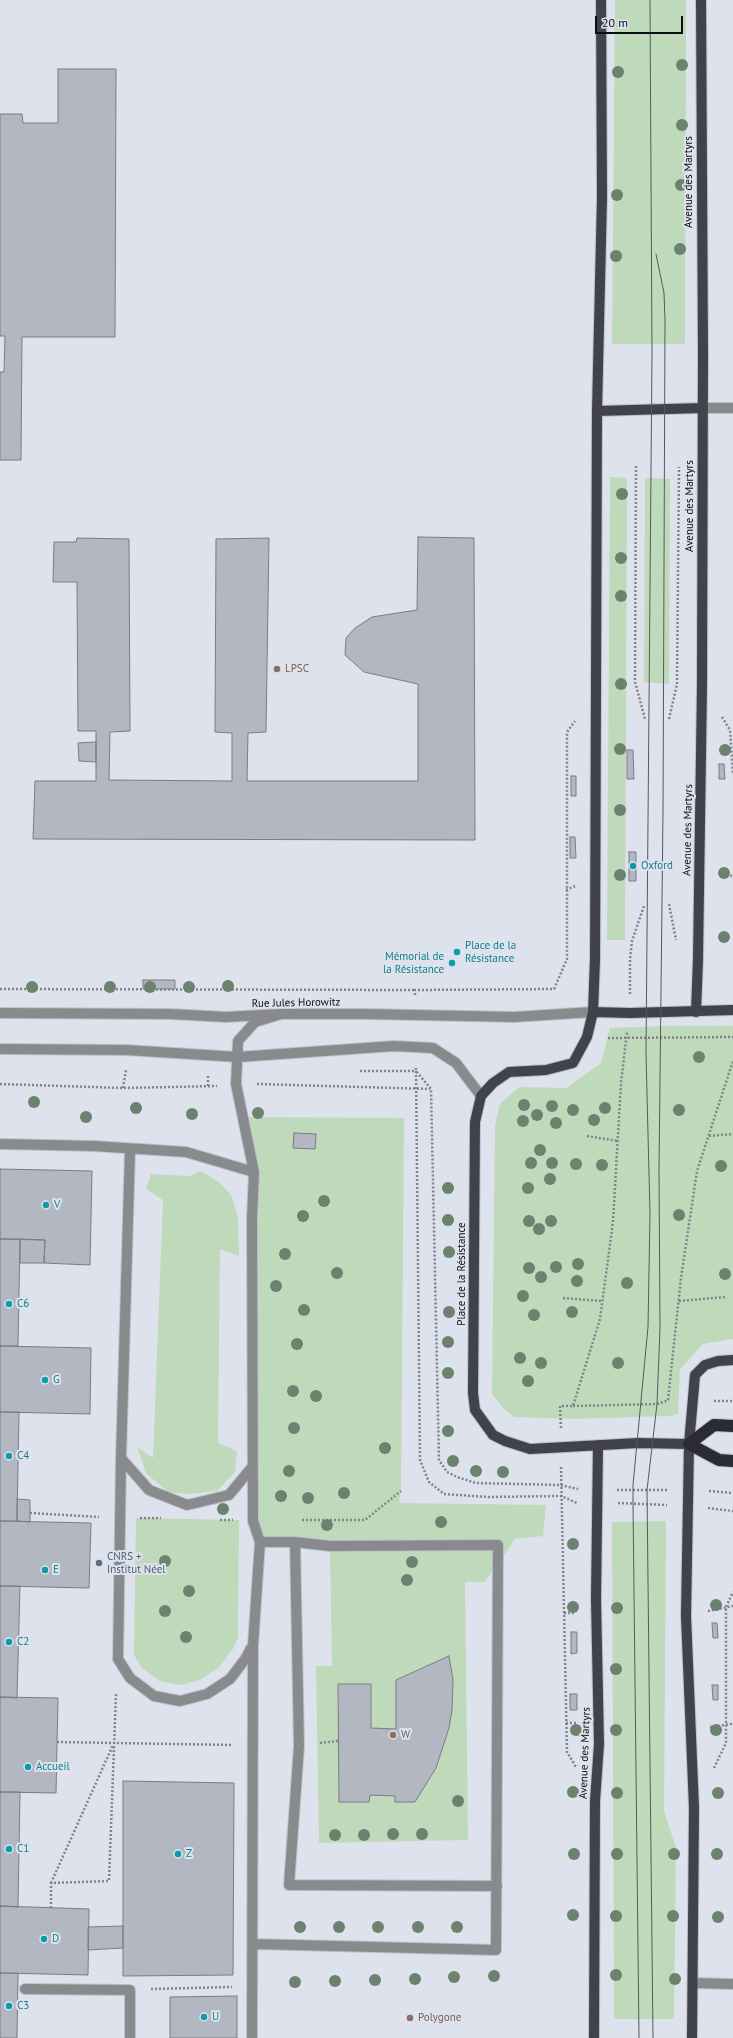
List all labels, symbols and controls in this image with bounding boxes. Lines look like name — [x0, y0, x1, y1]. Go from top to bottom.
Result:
scale bar — [597, 8, 685, 34]
text: 20 m — [602, 15, 628, 30]
street label: Avenue des Martyrs — [682, 136, 696, 228]
street label: Avenue des Martyrs — [683, 460, 697, 552]
place label: LPSC — [285, 662, 309, 676]
marker: LPSC — [272, 664, 282, 674]
street label: Avenue des Martyrs — [681, 784, 695, 876]
place label: Oxford — [641, 859, 673, 873]
marker: Oxford — [628, 861, 638, 871]
place label: Place de la Résistance — [465, 939, 516, 965]
marker: Place de la Résistance — [452, 947, 462, 957]
place label: Mémorial de la Résistance — [383, 950, 444, 976]
marker: Mémorial de la Résistance — [447, 958, 457, 968]
street label: Rue Jules Horowitz — [251, 996, 341, 1010]
place label: V — [54, 1198, 60, 1212]
marker: V — [41, 1200, 51, 1210]
street label: Place de la Résistance — [455, 1222, 469, 1326]
place label: C6 — [17, 1297, 29, 1311]
marker: C6 — [4, 1299, 14, 1309]
place label: G — [53, 1373, 60, 1387]
marker: G — [40, 1375, 50, 1385]
place label: C4 — [17, 1449, 29, 1463]
marker: C4 — [4, 1451, 14, 1461]
place label: CNRS + Institut Néel — [107, 1550, 166, 1576]
marker: CNRS + Institut Néel — [94, 1558, 104, 1568]
place label: E — [53, 1563, 59, 1577]
marker: E — [40, 1565, 50, 1575]
place label: C2 — [17, 1635, 29, 1649]
marker: C2 — [4, 1637, 14, 1647]
street label: Avenue des Martyrs — [577, 1707, 593, 1799]
place label: W — [401, 1728, 410, 1742]
marker: W — [388, 1730, 398, 1740]
place label: Accueil — [36, 1760, 70, 1774]
marker: Accueil — [23, 1762, 33, 1772]
place label: C1 — [17, 1842, 29, 1856]
marker: C1 — [4, 1844, 14, 1854]
place label: Z — [186, 1847, 192, 1861]
marker: Z — [173, 1849, 183, 1859]
place label: D — [52, 1932, 59, 1946]
marker: D — [39, 1934, 49, 1944]
place label: C3 — [17, 1999, 29, 2013]
marker: C3 — [4, 2001, 14, 2011]
place label: U — [212, 2010, 219, 2024]
place label: Polygone — [418, 2011, 461, 2025]
marker: U — [199, 2012, 209, 2022]
marker: Polygone — [405, 2013, 415, 2023]

